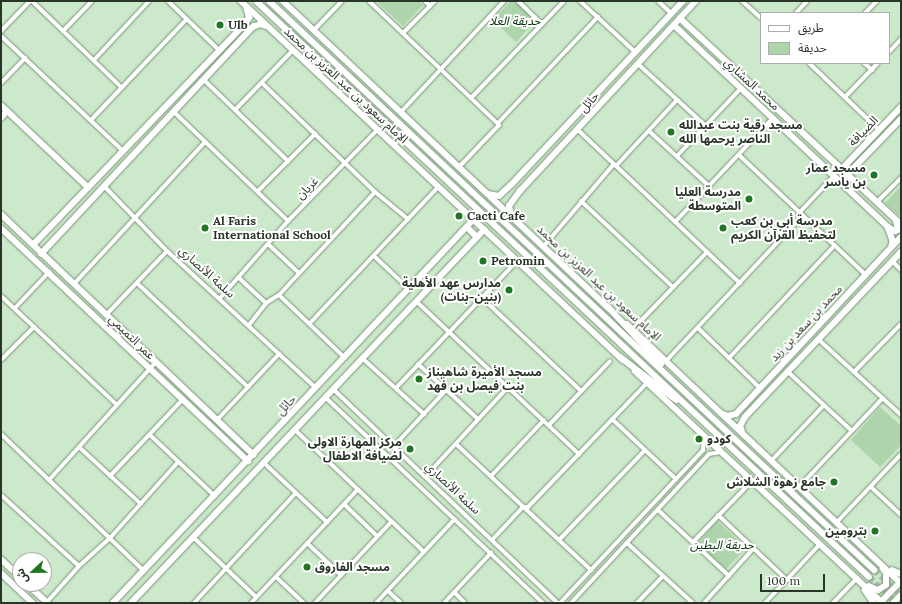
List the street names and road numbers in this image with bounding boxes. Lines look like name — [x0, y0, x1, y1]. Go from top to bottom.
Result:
street label: الإمام سعود بن عبد العزيز بن محمد — [281, 24, 411, 146]
street label: محمد المشاري — [721, 55, 783, 113]
street label: حائل — [576, 89, 602, 115]
street label: الضيافة — [845, 113, 881, 149]
street label: غريان — [293, 174, 321, 202]
street label: الإمام سعود بن عبد العزيز بن محمد — [534, 222, 664, 344]
street label: سلمة الأنصاري — [176, 243, 238, 301]
street label: محمد بن سعد بن زيد — [767, 282, 845, 364]
street label: عمر التميمي — [106, 311, 158, 363]
street label: حائل — [273, 392, 299, 418]
street label: سلمة الأنصاري — [422, 459, 484, 517]

